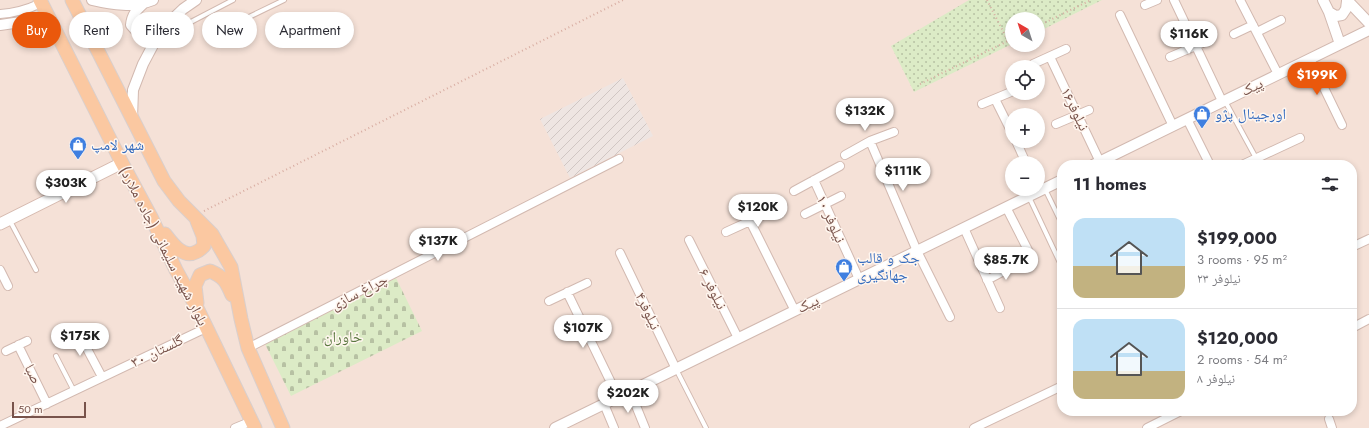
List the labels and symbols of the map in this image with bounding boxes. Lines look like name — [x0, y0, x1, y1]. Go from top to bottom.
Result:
north arrow — [1005, 12, 1045, 52]
pin: $116K — [1161, 21, 1217, 55]
pin: $199K — [1289, 62, 1345, 96]
street label: پیک — [1237, 72, 1267, 102]
street label: نیلوفر۱۶ — [1055, 83, 1095, 135]
pin: $132K — [837, 98, 893, 132]
place label: اورجینال پژو — [1215, 103, 1286, 125]
shop icon: اورجینال پژو — [1192, 104, 1212, 129]
place label: شهر لامپ — [91, 134, 144, 156]
shop icon: شهر لامپ — [68, 135, 88, 160]
pin: $111K — [875, 158, 931, 192]
street label: بلوار شهید سلیمانی (جاده ملارد) — [114, 162, 214, 330]
pin: $303K — [38, 170, 94, 204]
street label: نیلوفر ۱۰ — [811, 191, 851, 247]
pin: $120K — [730, 194, 786, 228]
pin: $137K — [410, 228, 466, 262]
place label: جک و قالب جهانگیری — [857, 247, 920, 286]
pin: $85.7K — [973, 247, 1039, 281]
shop icon: جک و قالب جهانگیری — [834, 257, 854, 282]
street label: نیلوفر ۶ — [693, 264, 733, 314]
street label: چراغ سازی — [327, 268, 392, 316]
street label: نیلوفر۴ — [629, 288, 667, 334]
street label: پیک — [793, 289, 823, 319]
pin: $107K — [555, 315, 611, 349]
pin: $175K — [52, 323, 108, 357]
park label: خاوران — [324, 326, 363, 348]
street label: گلستان ۳۰ — [127, 329, 187, 373]
street label: صبا — [19, 360, 47, 388]
pin: $202K — [600, 380, 656, 414]
scale bar — [12, 400, 86, 419]

